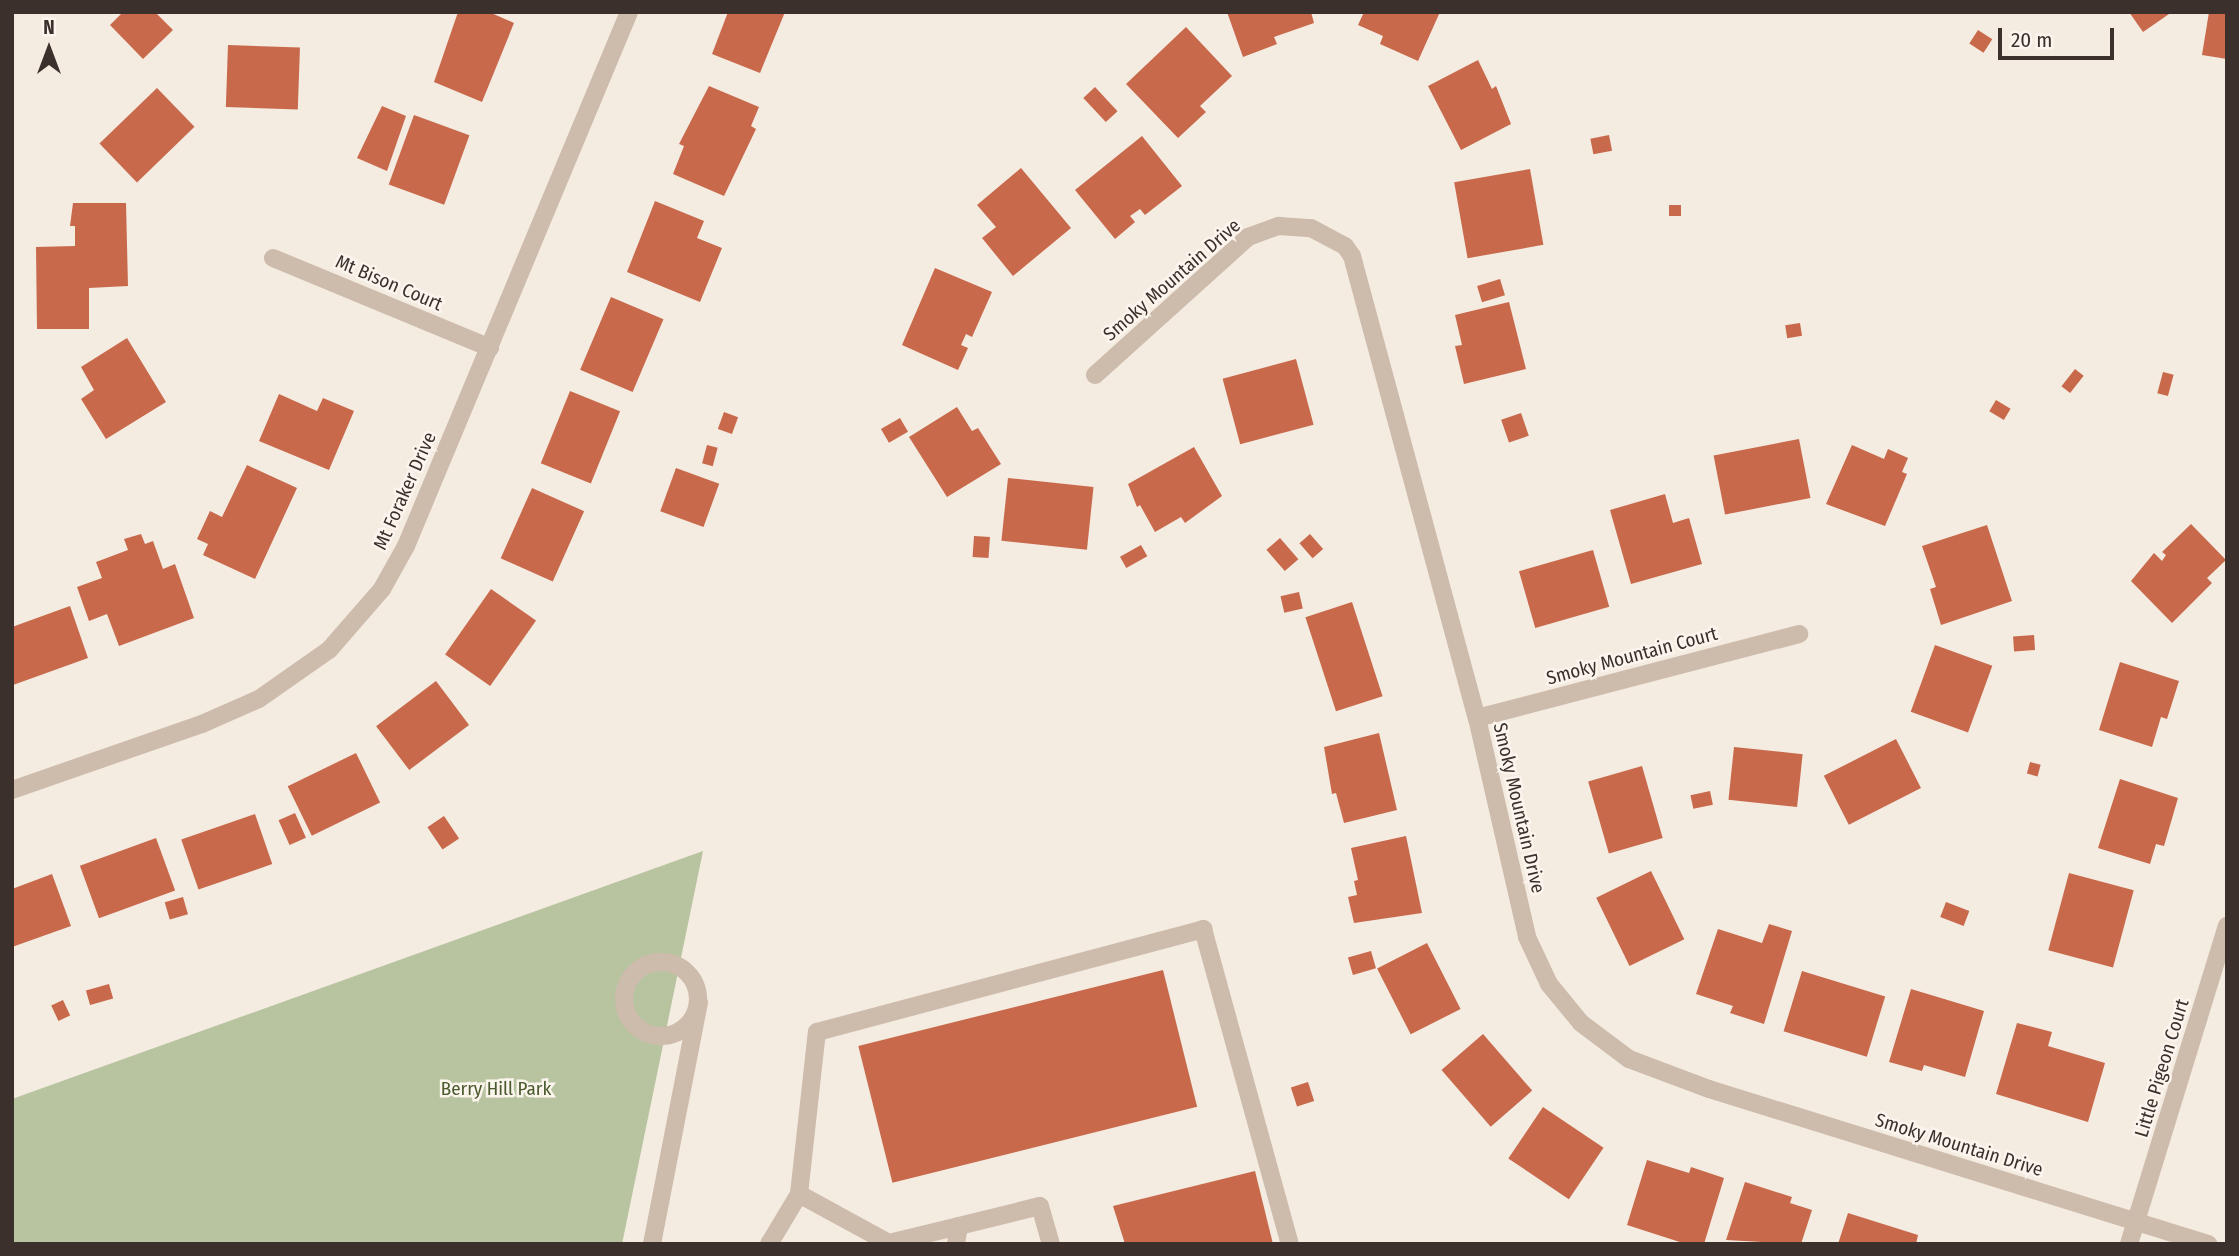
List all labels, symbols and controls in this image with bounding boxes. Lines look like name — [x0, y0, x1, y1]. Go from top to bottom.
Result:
north arrow — [14, 14, 84, 84]
scale bar — [2001, 14, 2116, 58]
text: N — [43, 16, 55, 39]
text: 20 m — [2011, 27, 2052, 53]
street label: Smoky Mountain Drive — [1099, 214, 1245, 346]
street label: Mt Bison Court — [332, 250, 446, 316]
street label: Mt Foraker Drive — [369, 429, 441, 553]
street label: Smoky Mountain Court — [1544, 622, 1720, 690]
street label: Smoky Mountain Drive — [1488, 721, 1550, 895]
street label: Little Pigeon Court — [2130, 996, 2194, 1140]
park label: Berry Hill Park — [441, 1078, 551, 1100]
street label: Smoky Mountain Drive — [1872, 1109, 2046, 1181]

